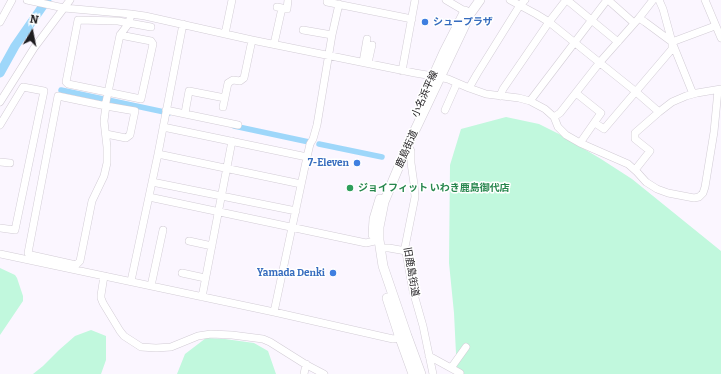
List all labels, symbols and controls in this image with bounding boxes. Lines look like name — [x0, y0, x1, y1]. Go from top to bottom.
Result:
north arrow — [12, 12, 52, 52]
text: N — [29, 13, 39, 27]
place label: シュープラザ — [433, 16, 493, 28]
marker: シュープラザ — [420, 17, 430, 27]
street label: 小名浜平線 — [409, 69, 441, 119]
street label: 鹿島街道 — [393, 128, 421, 170]
place label: 7-Eleven — [308, 157, 349, 169]
marker: 7-Eleven — [352, 158, 362, 168]
place label: ジョイフィット いわき鹿島御代店 — [358, 182, 510, 194]
marker: ジョイフィット いわき鹿島御代店 — [345, 183, 355, 193]
street label: 旧鹿島街道 — [401, 246, 421, 298]
place label: Yamada Denki — [257, 267, 325, 279]
marker: Yamada Denki — [328, 268, 338, 278]

